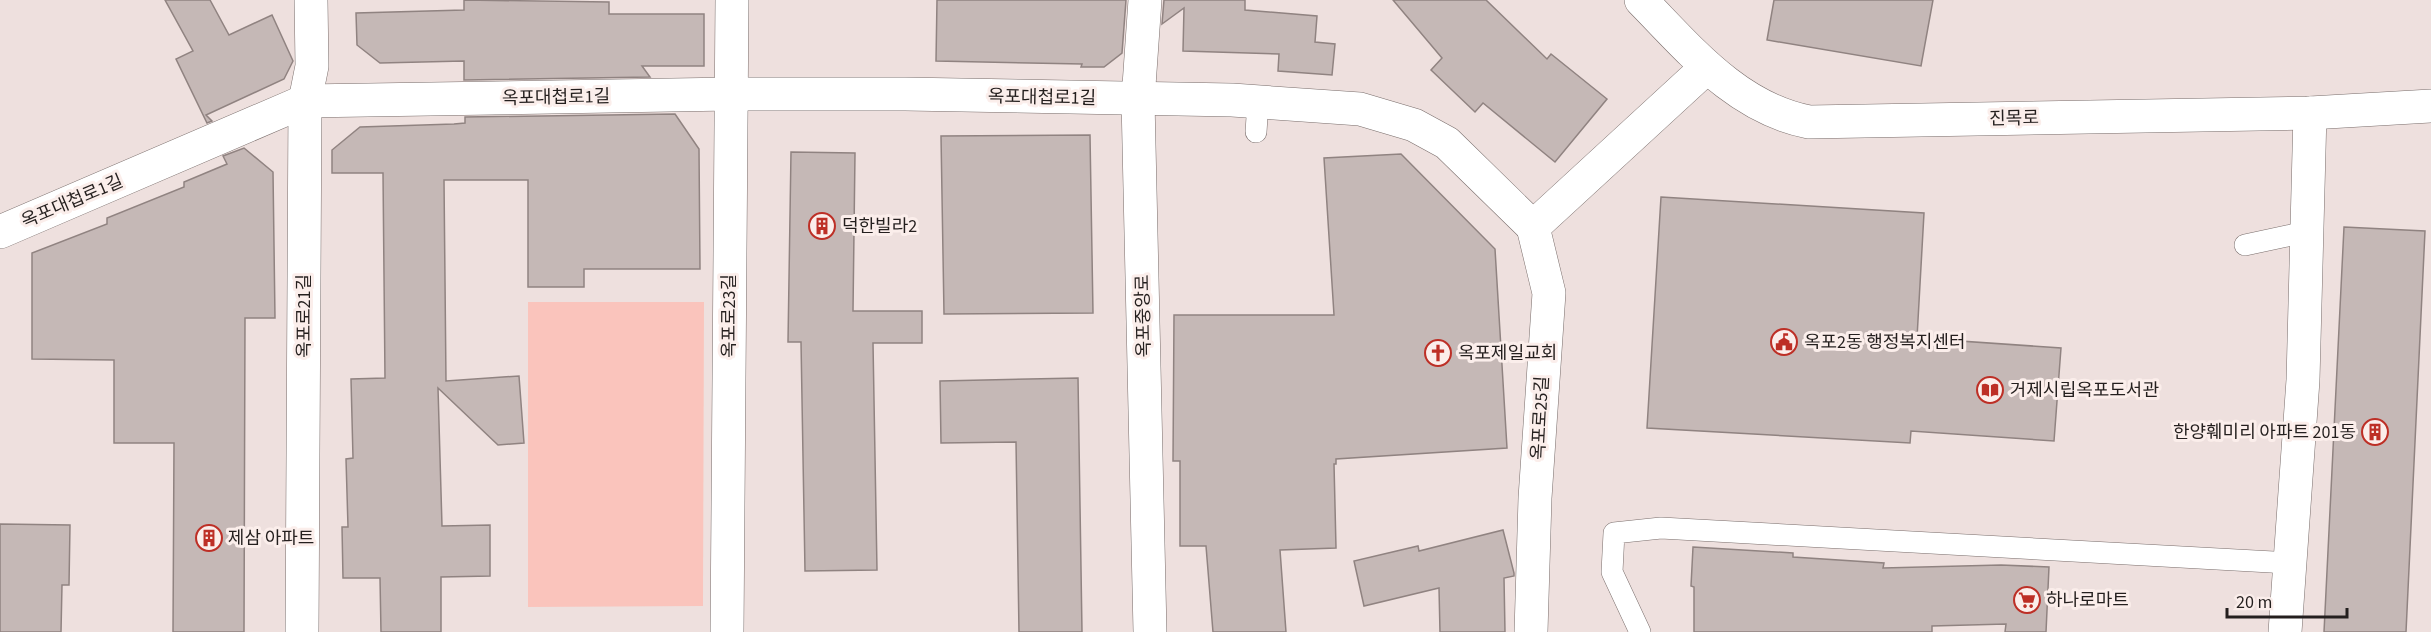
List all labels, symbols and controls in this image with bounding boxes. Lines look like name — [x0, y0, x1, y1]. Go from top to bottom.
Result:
street label: 옥포대첩로1길 — [502, 84, 610, 111]
street label: 옥포대첩로1길 — [988, 84, 1096, 111]
street label: 진목로 — [1989, 106, 2039, 131]
street label: 옥포대첩로1길 — [17, 169, 127, 234]
building icon: 덕한빌라2 — [807, 211, 837, 241]
place label: 덕한빌라2 — [842, 214, 917, 239]
street label: 옥포로21길 — [292, 274, 317, 358]
street label: 옥포로23길 — [717, 274, 742, 358]
street label: 옥포중앙로 — [1130, 274, 1157, 358]
public building icon: 옥포2동 행정복지센터 — [1769, 327, 1799, 357]
place label: 옥포2동 행정복지센터 — [1804, 330, 1966, 355]
church icon: 옥포제일교회 — [1423, 338, 1453, 368]
place label: 옥포제일교회 — [1458, 341, 1557, 366]
street label: 옥포로25길 — [1526, 375, 1555, 461]
library icon: 거제시립옥포도서관 — [1975, 375, 2005, 405]
place label: 거제시립옥포도서관 — [2010, 378, 2159, 403]
building icon: 한양훼미리 아파트 201동 — [2360, 417, 2390, 447]
place label: 한양훼미리 아파트 201동 — [2173, 420, 2356, 445]
building icon: 제삼 아파트 — [194, 523, 224, 553]
place label: 제삼 아파트 — [228, 526, 314, 551]
scale bar — [2227, 581, 2347, 619]
supermarket icon: 하나로마트 — [2012, 585, 2042, 615]
place label: 하나로마트 — [2046, 588, 2129, 613]
text: 20 m — [2236, 590, 2272, 615]

